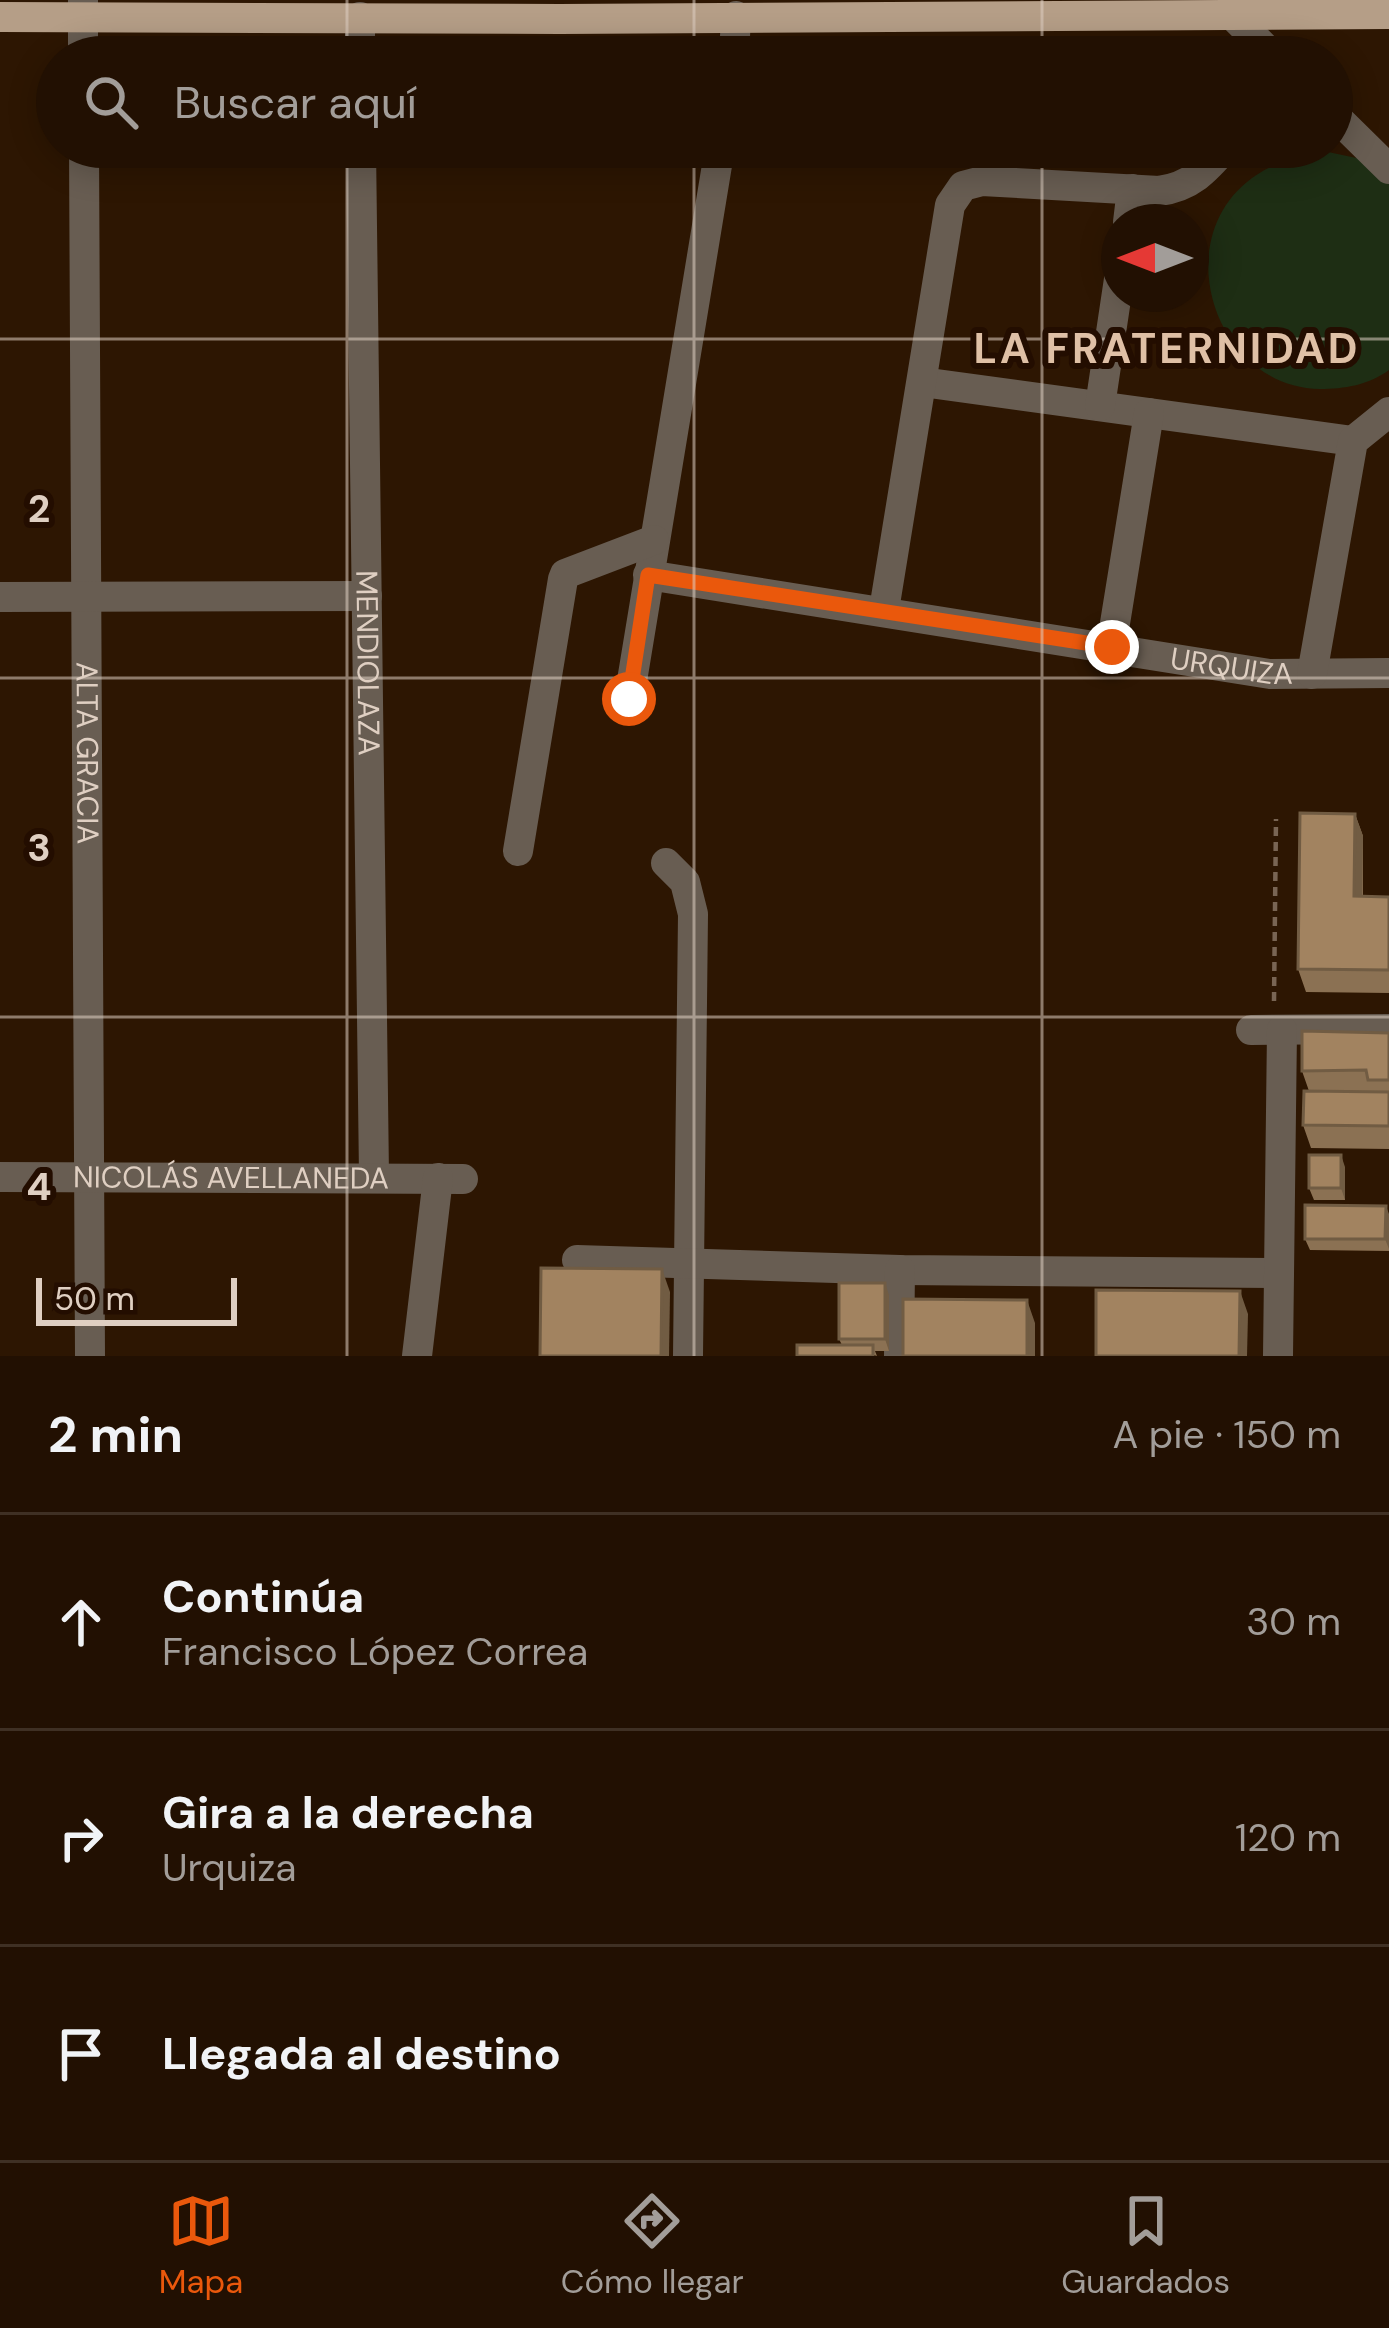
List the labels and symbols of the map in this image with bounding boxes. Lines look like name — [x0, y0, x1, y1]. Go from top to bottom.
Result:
north arrow — [1101, 204, 1209, 312]
district label: LA FRATERNIDAD — [973, 321, 1361, 376]
text: 2 — [28, 483, 50, 534]
street label: MENDIOLAZA — [347, 570, 389, 756]
route end — [1085, 620, 1139, 674]
street label: URQUIZA — [1168, 638, 1293, 693]
street label: ALTA GRACIA — [68, 662, 107, 844]
route start — [602, 672, 656, 726]
text: 3 — [27, 822, 51, 873]
street label: NICOLÁS AVELLANEDA — [73, 1157, 389, 1198]
text: 4 — [26, 1161, 52, 1212]
scale bar — [36, 1272, 237, 1325]

